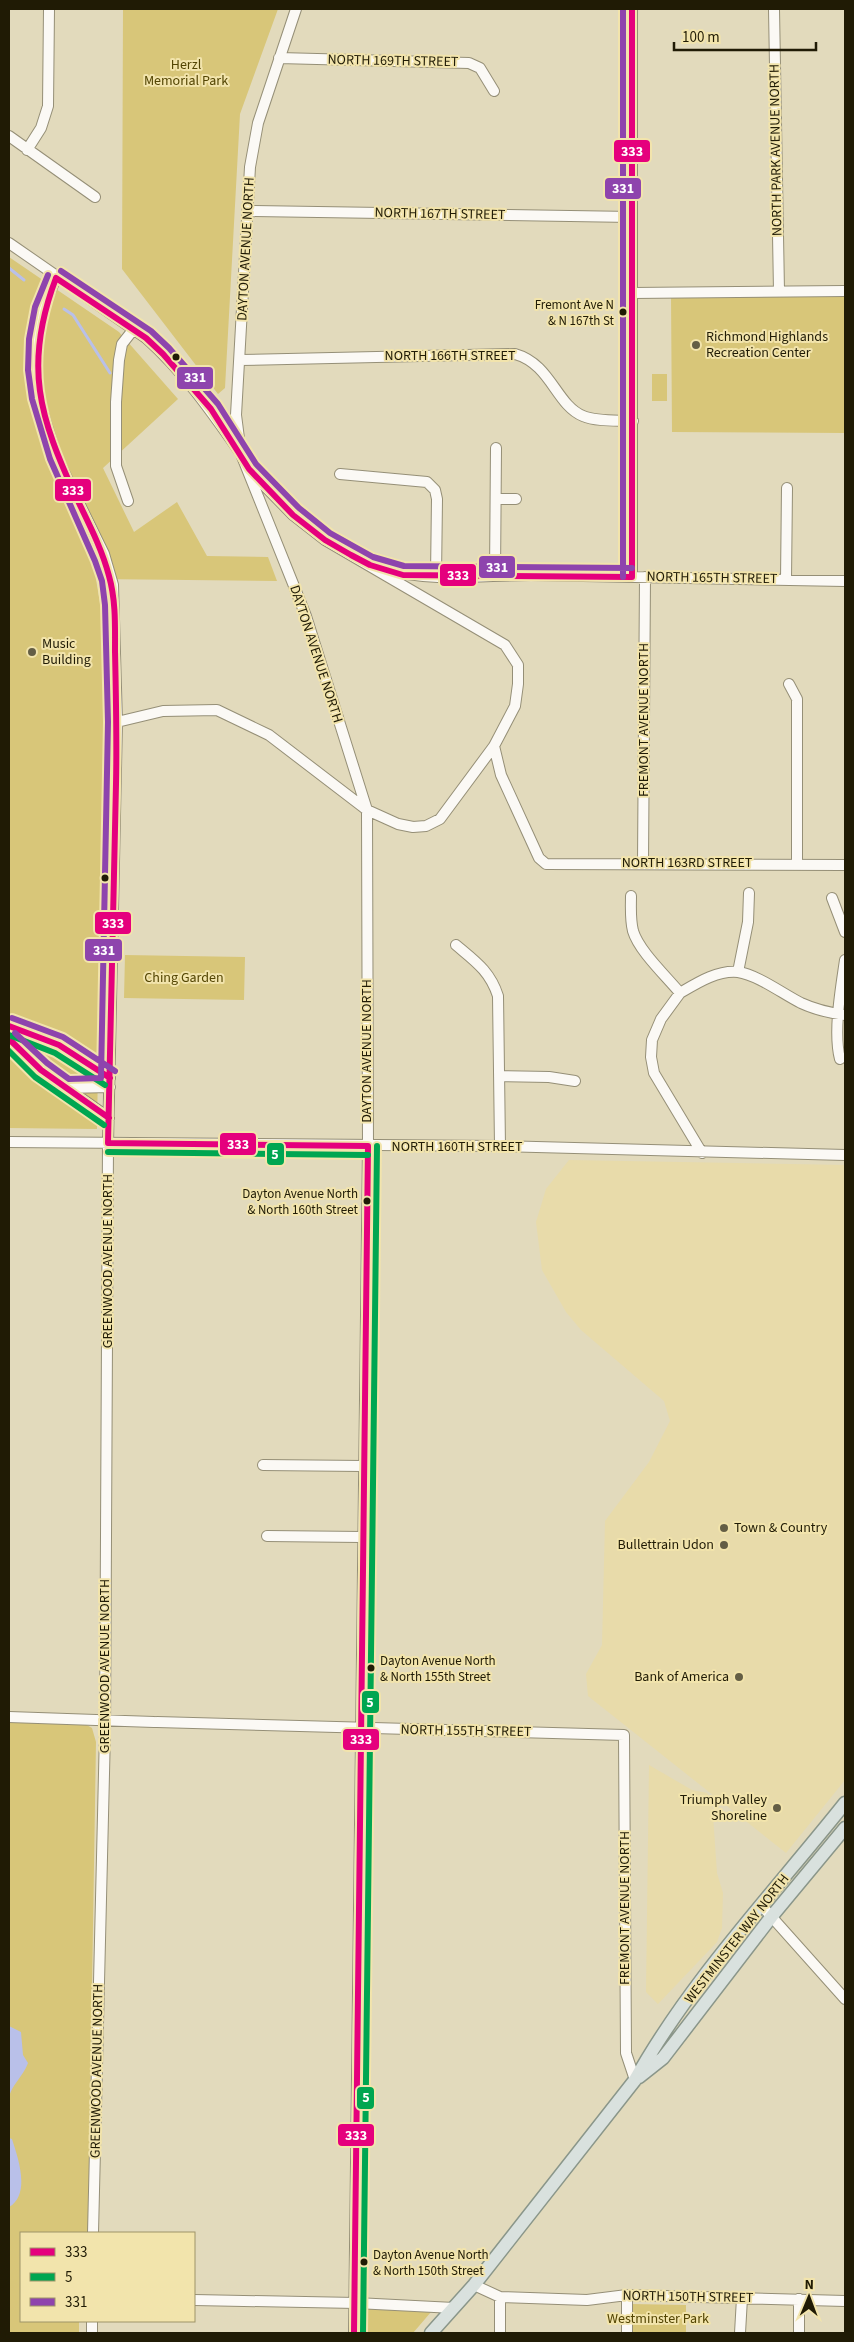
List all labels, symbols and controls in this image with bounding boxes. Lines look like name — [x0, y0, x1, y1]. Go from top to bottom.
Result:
scale bar — [674, 20, 816, 52]
text: 100 m — [682, 27, 720, 48]
street label: NORTH 169TH STREET — [327, 50, 459, 72]
park label: Herzl Memorial Park — [144, 55, 228, 91]
street label: NORTH PARK AVENUE NORTH — [764, 64, 788, 236]
line badge: 333 — [613, 139, 651, 163]
text: 333 — [621, 142, 643, 162]
street label: DAYTON AVENUE NORTH — [232, 177, 260, 321]
line badge: 331 — [604, 177, 642, 200]
text: 331 — [612, 179, 634, 199]
street label: NORTH 167TH STREET — [374, 203, 506, 225]
place label: Fremont Ave N & N 167th St — [535, 296, 615, 330]
marker: Fremont Ave N & N 167th St — [618, 307, 628, 317]
place label: Richmond Highlands Recreation Center — [706, 327, 828, 363]
marker: Richmond Highlands Recreation Center — [690, 339, 702, 351]
street label: NORTH 166TH STREET — [385, 346, 516, 366]
unlabelled marker — [171, 352, 181, 362]
line badge: 331 — [176, 366, 214, 390]
text: 331 — [184, 368, 206, 388]
line badge: 333 — [54, 478, 92, 502]
text: 333 — [62, 481, 84, 501]
line badge: 331 — [478, 555, 516, 579]
text: 331 — [486, 558, 508, 578]
line badge: 333 — [439, 563, 477, 587]
text: 333 — [447, 566, 469, 586]
street label: NORTH 165TH STREET — [646, 567, 778, 589]
street label: DAYTON AVENUE NORTH — [284, 583, 348, 725]
place label: Music Building — [42, 634, 91, 670]
street label: FREMONT AVENUE NORTH — [634, 643, 654, 797]
marker: Music Building — [26, 646, 38, 658]
street label: NORTH 163RD STREET — [622, 853, 753, 873]
unlabelled marker — [100, 873, 110, 883]
line badge: 333 — [94, 911, 132, 935]
text: 333 — [102, 914, 124, 934]
line badge: 331 — [84, 938, 123, 962]
text: 331 — [93, 941, 115, 961]
park label: Ching Garden — [144, 968, 224, 988]
street label: DAYTON AVENUE NORTH — [357, 979, 377, 1123]
line badge: 333 — [219, 1132, 257, 1156]
text: 333 — [227, 1135, 249, 1155]
street label: NORTH 160TH STREET — [392, 1137, 523, 1157]
line badge: 5 — [266, 1142, 285, 1166]
text: 5 — [271, 1145, 279, 1165]
street label: GREENWOOD AVENUE NORTH — [98, 1174, 118, 1348]
place label: Dayton Avenue North & North 160th Street — [242, 1185, 359, 1219]
marker: Dayton Avenue North & North 160th Street — [362, 1196, 372, 1206]
place label: Town & Country — [734, 1518, 828, 1538]
marker: Town & Country — [718, 1522, 730, 1534]
place label: Bullettrain Udon — [617, 1535, 714, 1555]
marker: Bullettrain Udon — [718, 1539, 730, 1551]
street label: GREENWOOD AVENUE NORTH — [95, 1579, 115, 1753]
place label: Dayton Avenue North & North 155th Street — [380, 1652, 496, 1686]
marker: Dayton Avenue North & North 155th Street — [366, 1663, 376, 1673]
place label: Bank of America — [634, 1667, 729, 1687]
marker: Bank of America — [733, 1671, 745, 1683]
line badge: 5 — [361, 1690, 380, 1714]
text: 5 — [366, 1693, 374, 1713]
street label: NORTH 155TH STREET — [400, 1720, 532, 1742]
line badge: 333 — [342, 1728, 380, 1751]
text: 333 — [350, 1730, 372, 1750]
place label: Triumph Valley Shoreline — [680, 1790, 767, 1826]
marker: Triumph Valley Shoreline — [771, 1802, 783, 1814]
street label: FREMONT AVENUE NORTH — [615, 1831, 635, 1985]
street label: WESTMINSTER WAY NORTH — [680, 1870, 794, 2008]
street label: GREENWOOD AVENUE NORTH — [85, 1984, 109, 2158]
line badge: 5 — [356, 2086, 375, 2110]
text: 5 — [362, 2088, 370, 2108]
line badge: 333 — [337, 2123, 375, 2147]
text: 333 — [345, 2126, 367, 2146]
legend — [20, 2232, 195, 2322]
text: 333 — [65, 2242, 87, 2263]
place label: Dayton Avenue North & North 150th Street — [373, 2246, 489, 2280]
marker: Dayton Avenue North & North 150th Street — [359, 2257, 369, 2267]
text: 5 — [65, 2267, 72, 2288]
north arrow — [784, 2272, 834, 2322]
text: N — [804, 2275, 814, 2295]
street label: NORTH 150TH STREET — [622, 2286, 754, 2308]
text: 331 — [65, 2292, 87, 2313]
park label: Westminster Park — [607, 2309, 709, 2329]

